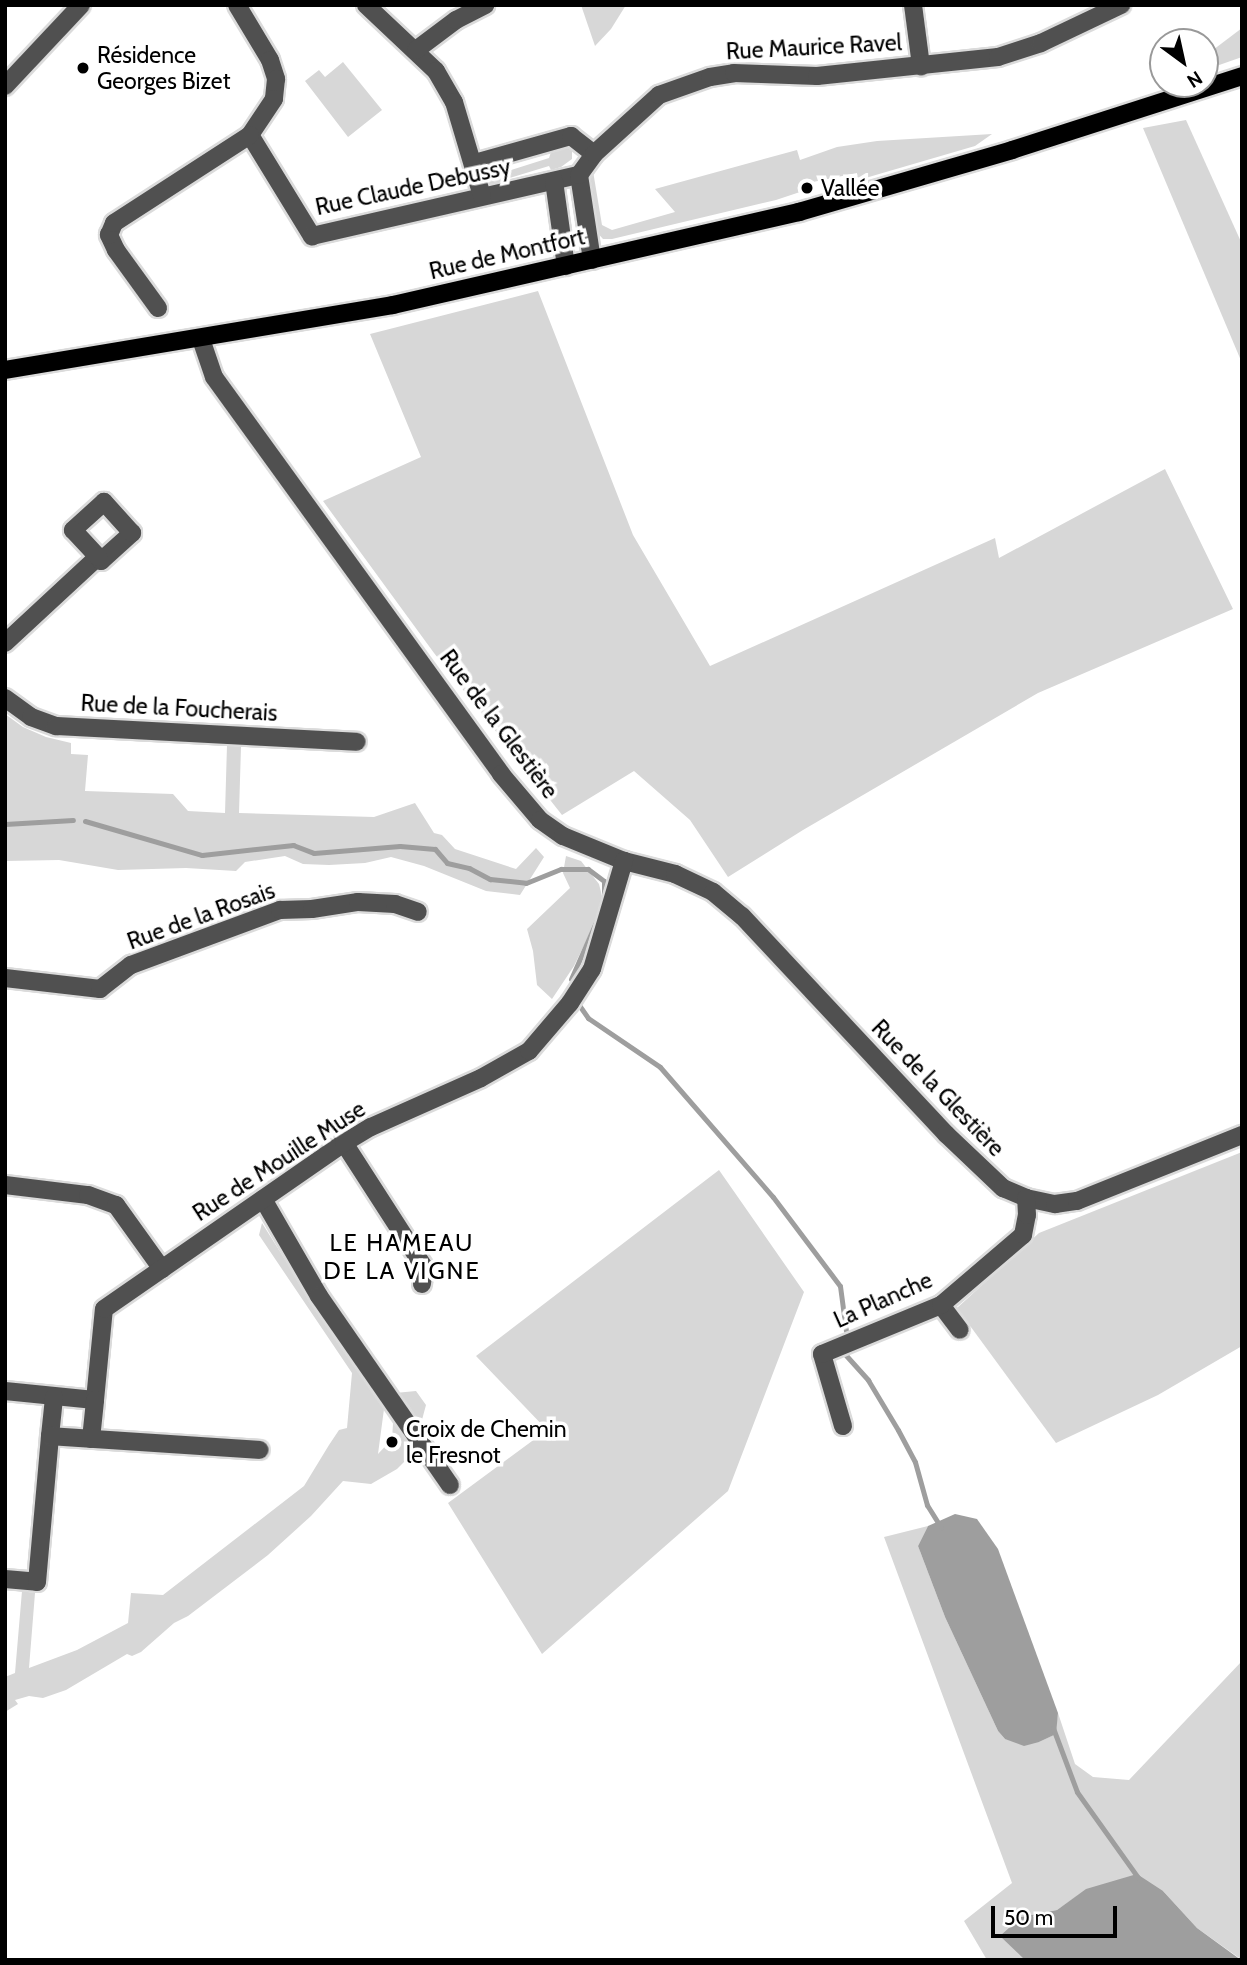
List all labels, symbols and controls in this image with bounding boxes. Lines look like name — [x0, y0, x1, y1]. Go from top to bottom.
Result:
north arrow — [1149, 28, 1219, 98]
street label: Rue Maurice Ravel — [725, 29, 903, 65]
place label: Résidence Georges Bizet — [97, 41, 230, 95]
marker: Résidence Georges Bizet — [75, 60, 91, 76]
text: N — [1183, 66, 1207, 93]
street label: Rue Claude Debussy — [313, 153, 513, 221]
place label: Vallée — [821, 174, 879, 202]
marker: Vallée — [799, 180, 815, 196]
street label: Rue de Montfort — [427, 223, 587, 285]
street label: Rue de la Glestière — [434, 644, 564, 804]
street label: Rue de la Foucherais — [80, 689, 278, 727]
street label: Rue de la Rosais — [123, 877, 279, 955]
street label: Rue de la Glestière — [866, 1014, 1010, 1162]
street label: Rue de Mouille Muse — [188, 1095, 370, 1227]
district label: LE HAMEAU DE LA VIGNE — [325, 1229, 479, 1285]
street label: La Planche — [830, 1266, 936, 1334]
place label: Croix de Chemin le Fresnot — [406, 1415, 567, 1469]
marker: Croix de Chemin le Fresnot — [384, 1434, 400, 1450]
scale bar — [995, 1892, 1121, 1936]
text: 50 m — [1004, 1905, 1053, 1930]

